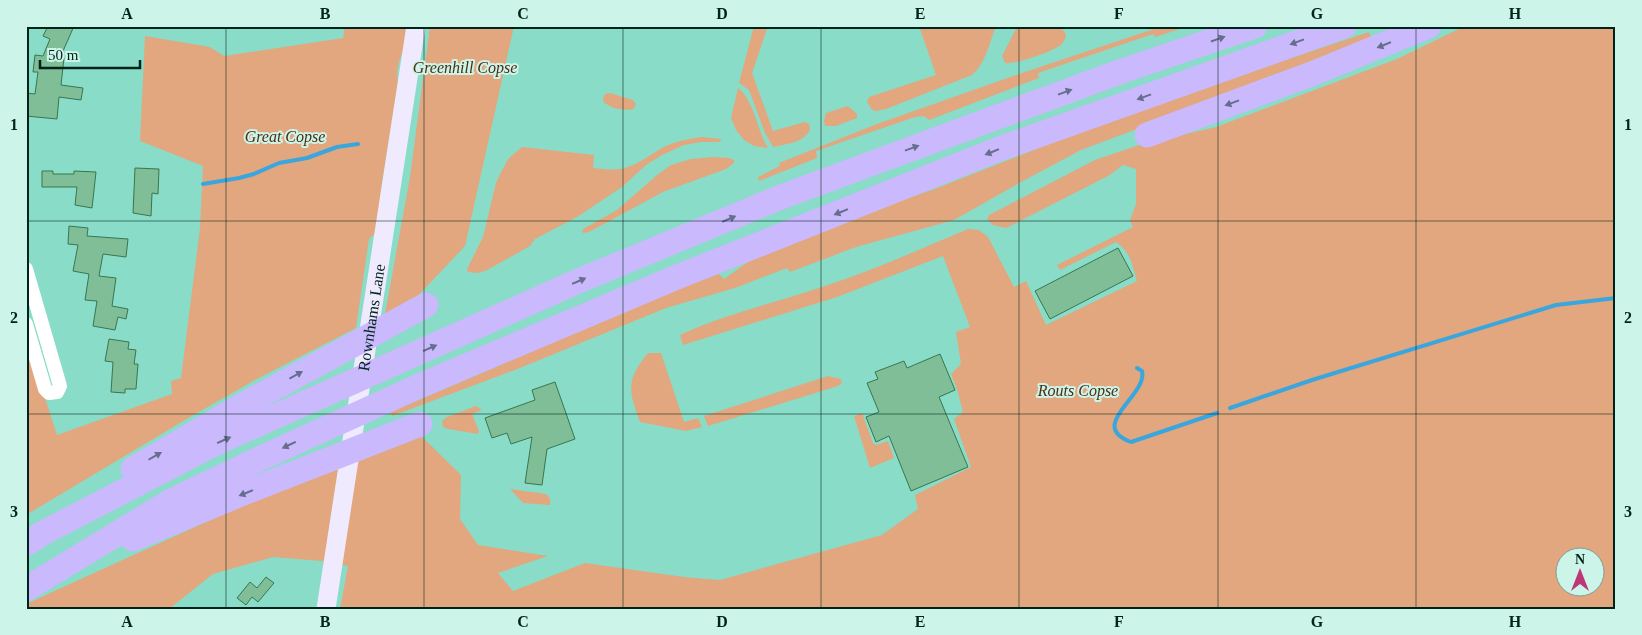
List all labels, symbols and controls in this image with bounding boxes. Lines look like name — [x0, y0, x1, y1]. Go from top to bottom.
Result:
text: A — [121, 5, 133, 22]
text: B — [320, 5, 331, 22]
text: C — [517, 5, 529, 22]
text: D — [716, 5, 728, 22]
text: E — [915, 5, 925, 22]
text: F — [1114, 5, 1124, 22]
text: G — [1311, 5, 1324, 22]
text: H — [1509, 5, 1522, 22]
one-way arrow — [1211, 34, 1226, 42]
scale bar — [40, 38, 140, 70]
one-way arrow — [1290, 39, 1305, 46]
one-way arrow — [1377, 41, 1391, 49]
text: 50 m — [48, 47, 79, 63]
park label: Greenhill Copse — [413, 59, 517, 77]
one-way arrow — [1058, 88, 1073, 96]
one-way arrow — [1137, 94, 1152, 101]
one-way arrow — [1225, 100, 1240, 107]
text: 1 — [10, 116, 18, 133]
text: 1 — [1624, 116, 1632, 133]
park label: Great Copse — [245, 128, 325, 146]
one-way arrow — [905, 144, 920, 151]
one-way arrow — [984, 149, 999, 156]
one-way arrow — [833, 209, 848, 216]
one-way arrow — [721, 214, 736, 222]
street label: Rownhams Lane — [355, 263, 388, 372]
one-way arrow — [572, 277, 586, 285]
text: 2 — [10, 309, 18, 326]
text: 2 — [1624, 309, 1632, 326]
one-way arrow — [423, 343, 437, 351]
one-way arrow — [289, 371, 304, 379]
park label: Routs Copse — [1037, 382, 1118, 400]
one-way arrow — [217, 435, 231, 443]
one-way arrow — [282, 442, 296, 450]
one-way arrow — [149, 451, 162, 460]
one-way arrow — [239, 489, 253, 497]
text: 3 — [10, 503, 18, 520]
text: 3 — [1624, 503, 1632, 520]
north arrow — [1554, 548, 1604, 598]
text: N — [1575, 552, 1585, 567]
text: A — [121, 613, 133, 630]
text: B — [320, 613, 331, 630]
text: C — [517, 613, 529, 630]
text: D — [716, 613, 728, 630]
text: E — [915, 613, 925, 630]
text: F — [1114, 613, 1124, 630]
text: G — [1311, 613, 1324, 630]
text: H — [1509, 613, 1522, 630]

